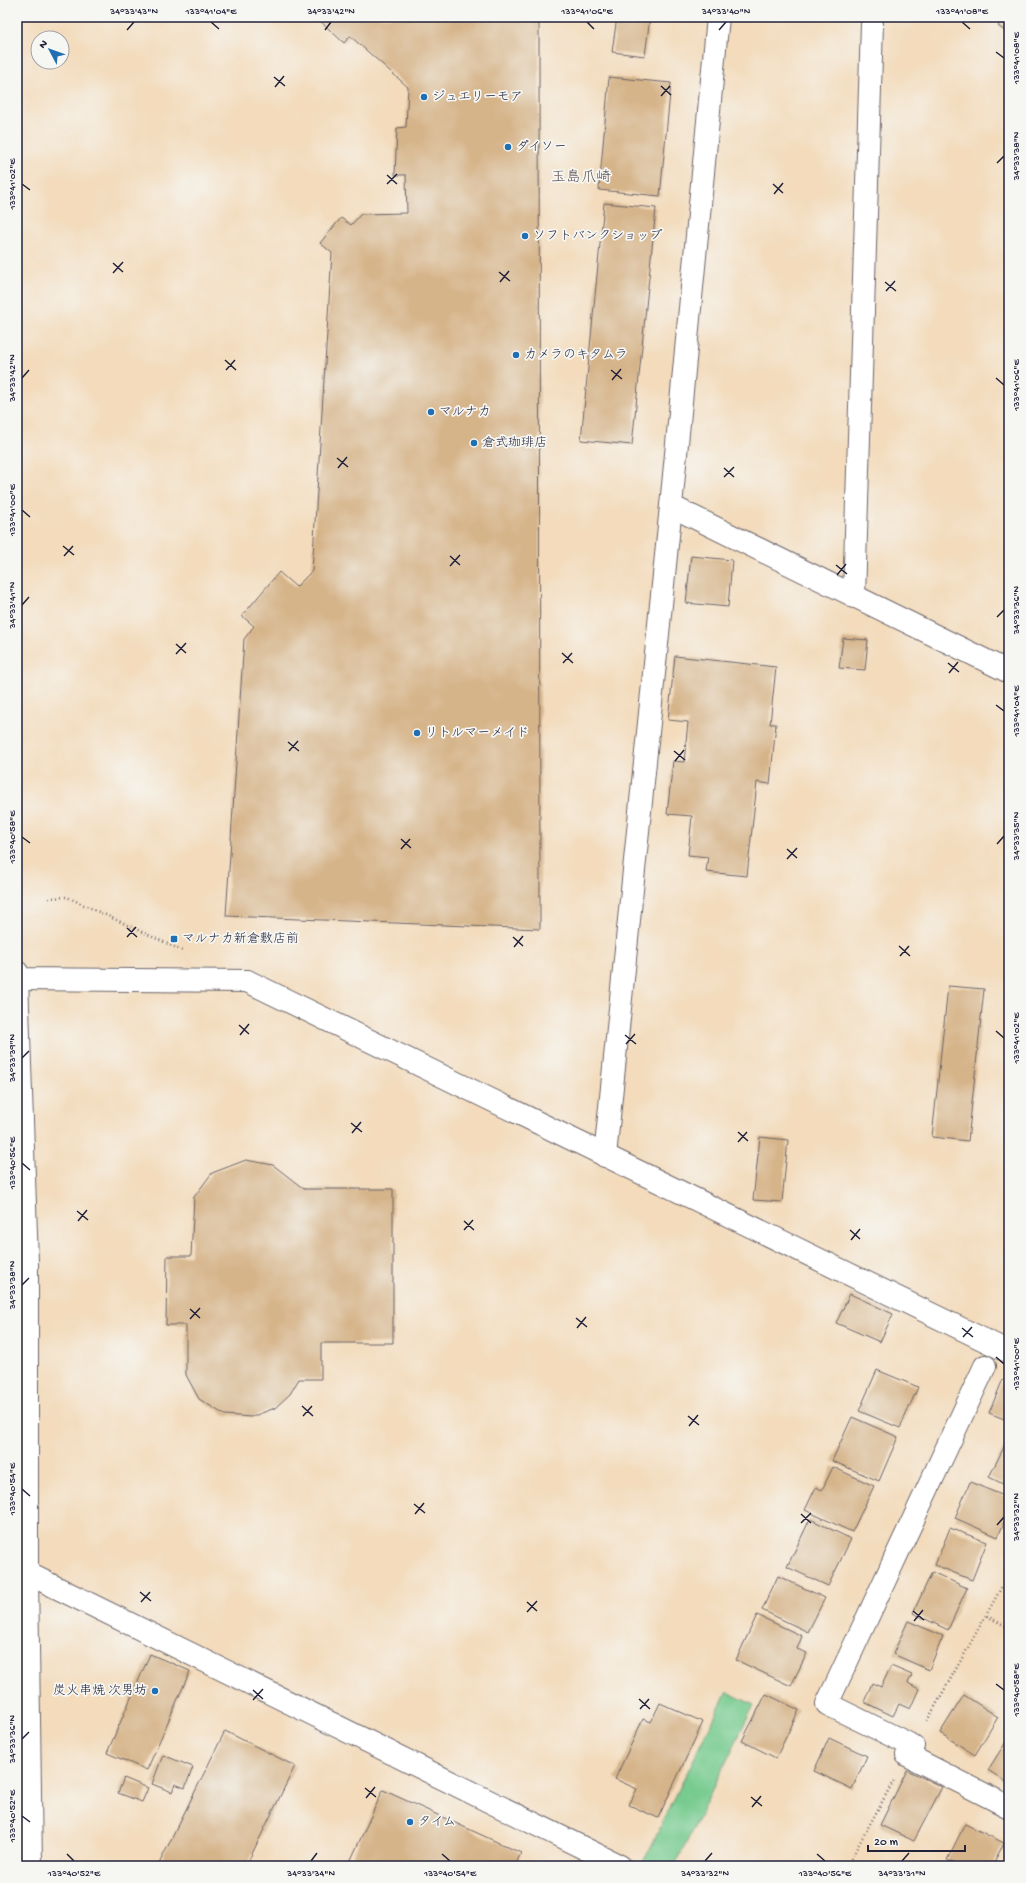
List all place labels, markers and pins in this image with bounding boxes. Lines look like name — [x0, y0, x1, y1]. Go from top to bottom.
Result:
place label: ジュエリーモア — [432, 90, 523, 105]
marker: ジュエリーモア — [419, 92, 429, 102]
place label: ダイソー — [516, 140, 567, 155]
marker: ダイソー — [503, 142, 513, 152]
place label: ソフトバンクショップ — [533, 229, 662, 244]
marker: ソフトバンクショップ — [520, 231, 530, 241]
place label: カメラのキタムラ — [524, 348, 628, 363]
marker: カメラのキタムラ — [511, 350, 521, 360]
place label: マルナカ — [439, 405, 491, 420]
marker: マルナカ — [426, 407, 436, 417]
place label: 倉式珈琲店 — [482, 435, 547, 451]
marker: 倉式珈琲店 — [469, 438, 479, 448]
place label: リトルマーメイド — [425, 726, 529, 741]
marker: リトルマーメイド — [412, 728, 422, 738]
place label: マルナカ新倉敷店前 — [182, 931, 299, 947]
marker: マルナカ新倉敷店前 — [169, 934, 179, 944]
place label: 炭火串焼 次男坊 — [53, 1683, 147, 1699]
marker: 炭火串焼 次男坊 — [150, 1686, 160, 1696]
place label: タイム — [418, 1815, 456, 1830]
marker: タイム — [405, 1817, 415, 1827]

